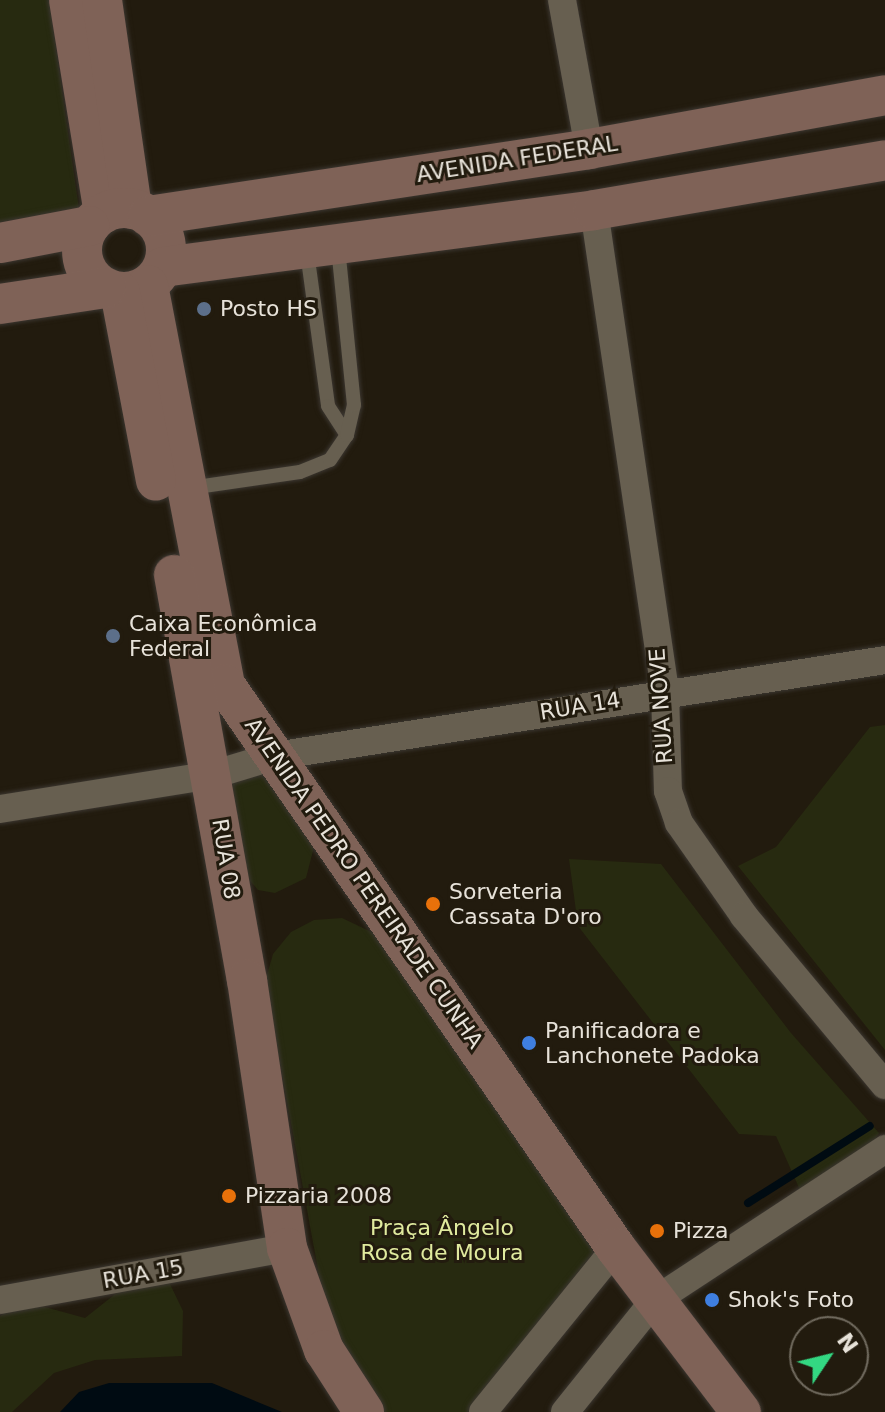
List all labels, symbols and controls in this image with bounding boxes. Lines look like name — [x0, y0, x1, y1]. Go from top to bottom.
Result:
street label: AVENIDA FEDERAL — [415, 130, 619, 188]
place label: Posto HS — [220, 296, 317, 322]
marker: Posto HS — [195, 300, 213, 318]
place label: Caixa Econômica Federal — [129, 610, 317, 662]
marker: Caixa Econômica Federal — [104, 627, 122, 645]
street label: RUA NOVE — [644, 647, 678, 765]
street label: RUA 14 — [538, 687, 622, 725]
street label: AVENIDA PEDRO PEREIRADE CUNHA — [239, 713, 489, 1053]
street label: RUA 08 — [207, 817, 245, 901]
place label: Sorveteria Cassata D'oro — [449, 878, 602, 930]
marker: Sorveteria Cassata D'oro — [424, 895, 442, 913]
place label: Panificadora e Lanchonete Padoka — [545, 1017, 760, 1068]
marker: Panificadora e Lanchonete Padoka — [520, 1034, 538, 1052]
place label: Pizzaria 2008 — [245, 1183, 392, 1209]
marker: Pizzaria 2008 — [220, 1187, 238, 1205]
park label: Praça Ângelo Rosa de Moura — [360, 1214, 524, 1266]
place label: Pizza — [673, 1218, 728, 1244]
marker: Pizza — [648, 1222, 666, 1240]
street label: RUA 15 — [101, 1254, 185, 1294]
place label: Shok's Foto — [728, 1287, 854, 1313]
marker: Shok's Foto — [703, 1291, 721, 1309]
north arrow — [789, 1316, 869, 1396]
text: N — [832, 1328, 863, 1358]

